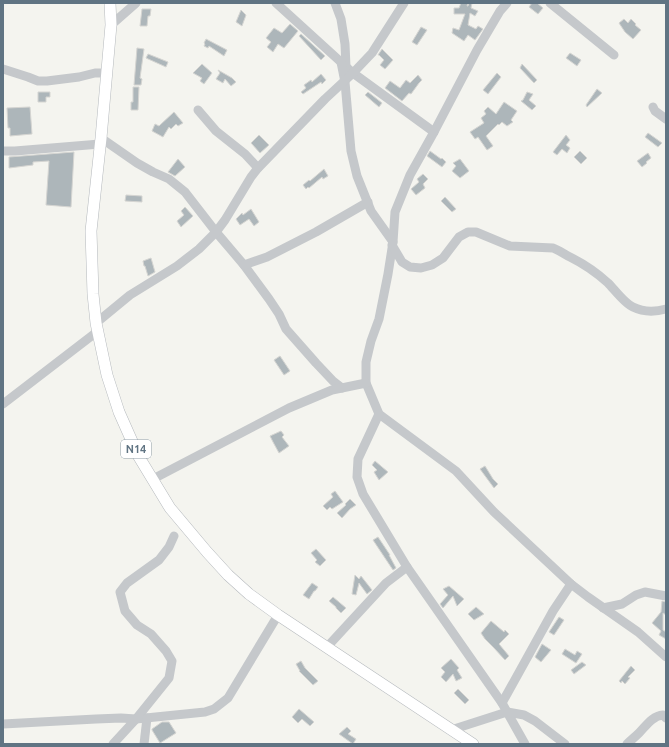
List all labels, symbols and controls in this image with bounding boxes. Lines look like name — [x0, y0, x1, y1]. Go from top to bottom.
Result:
road number: N14 — [121, 440, 151, 458]

